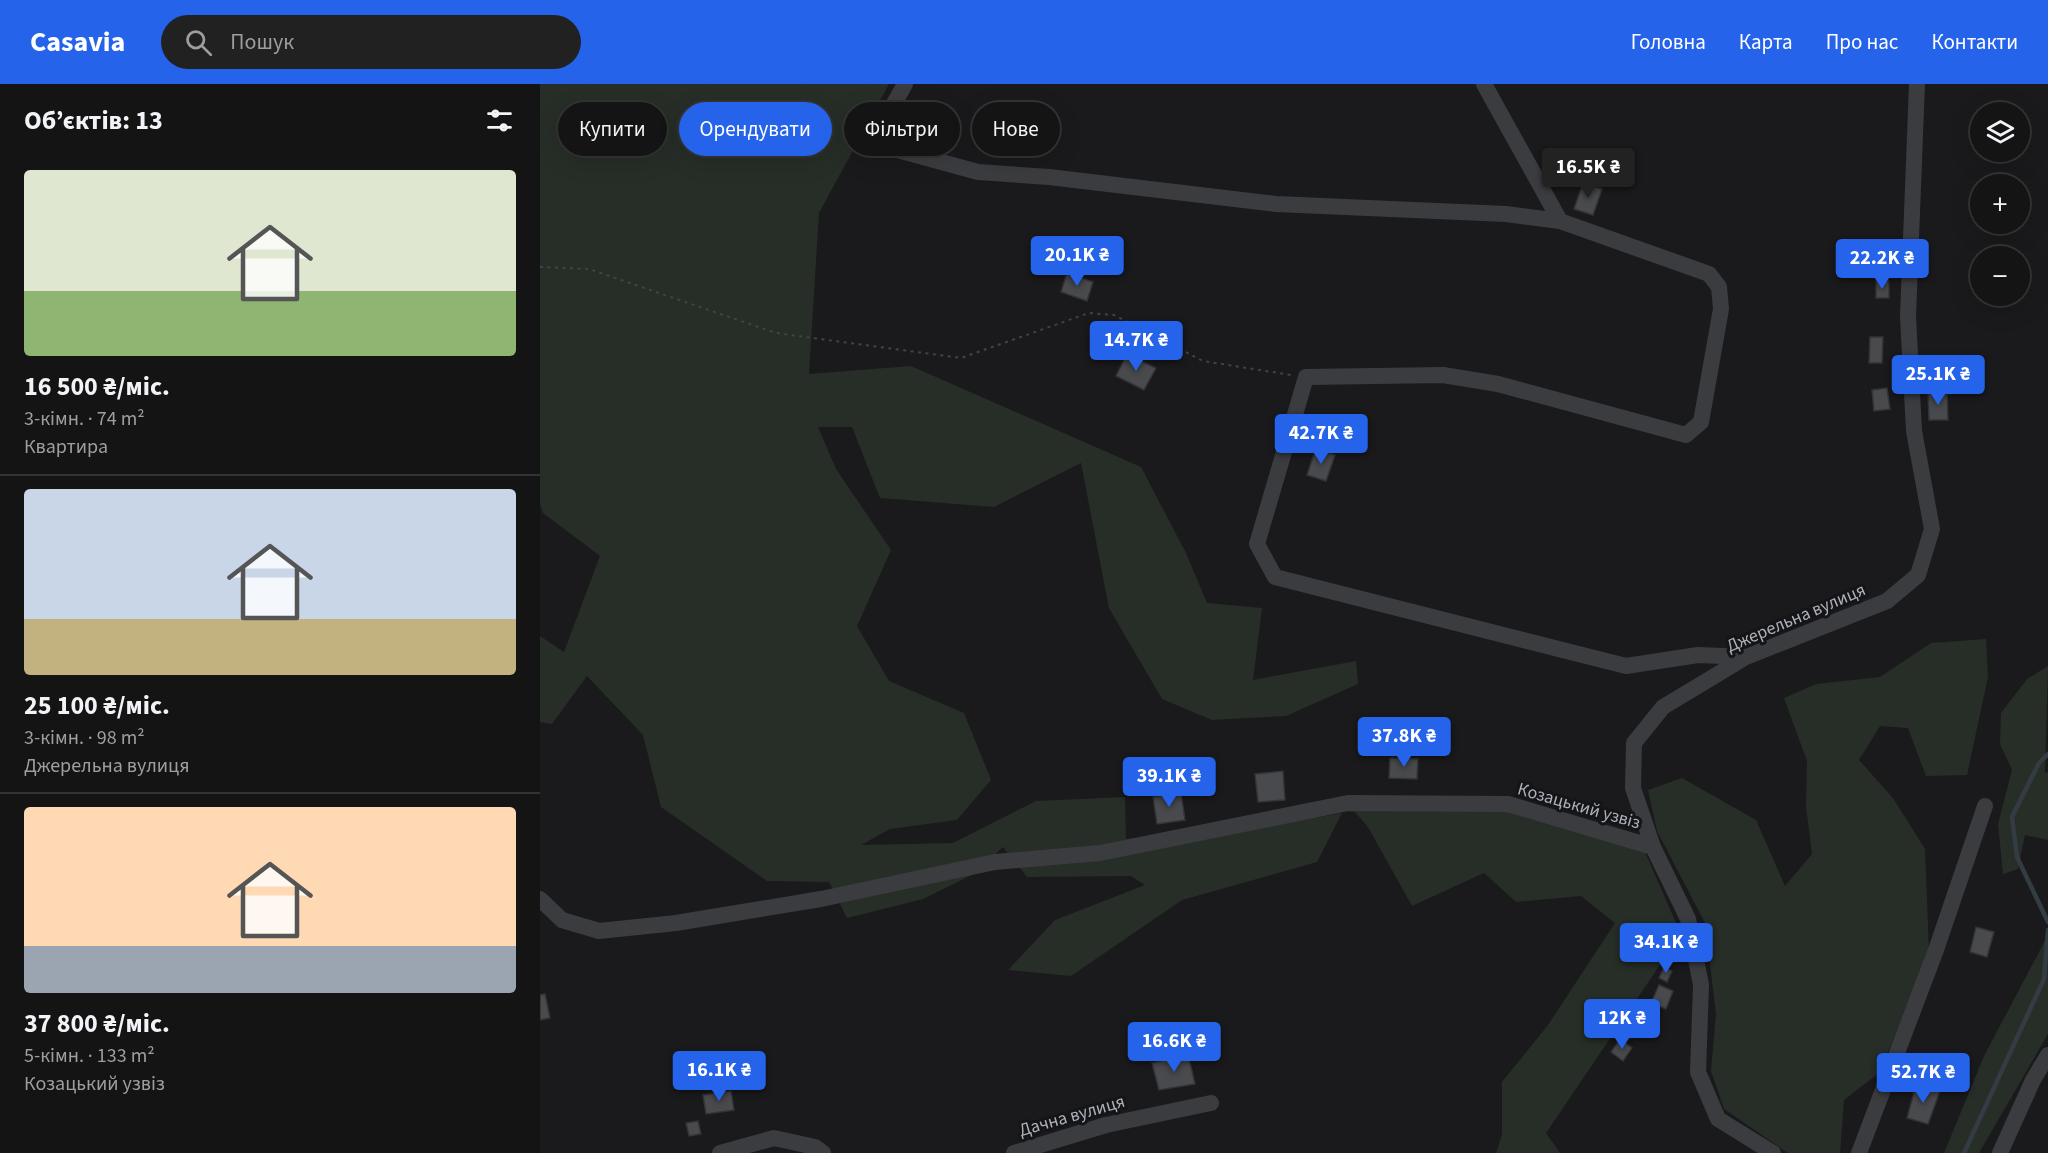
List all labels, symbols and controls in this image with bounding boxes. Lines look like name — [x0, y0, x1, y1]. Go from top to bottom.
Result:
search box — [161, 15, 581, 69]
text: Casavia — [30, 22, 125, 62]
icon: search — [182, 26, 215, 59]
text: Пошук — [230, 26, 294, 58]
text: Головна — [1631, 27, 1706, 57]
text: Карта — [1739, 27, 1793, 57]
text: Про нас — [1826, 27, 1898, 57]
text: Контакти — [1931, 27, 2018, 57]
text: Об’єктів: 13 — [24, 102, 163, 139]
chip: Купити — [558, 102, 667, 156]
chip: Орендувати — [679, 102, 832, 156]
chip: Фільтри — [844, 102, 960, 156]
chip: Нове — [972, 102, 1060, 156]
map controls — [1970, 102, 2030, 306]
button: layers — [1970, 102, 2030, 162]
icon: filters — [483, 104, 516, 137]
pin: 16.5K ₴ — [1533, 148, 1643, 199]
text: 16.5K ₴ — [1556, 153, 1620, 181]
button: + — [1970, 174, 2030, 234]
icon: home — [216, 209, 324, 317]
pin: 20.1K ₴ — [1022, 236, 1132, 287]
pin: 22.2K ₴ — [1827, 239, 1937, 290]
text: 20.1K ₴ — [1045, 241, 1109, 269]
text: 22.2K ₴ — [1850, 244, 1914, 272]
button: − — [1970, 246, 2030, 306]
pin: 14.7K ₴ — [1081, 321, 1191, 372]
text: 14.7K ₴ — [1104, 326, 1168, 354]
pin: 25.1K ₴ — [1883, 355, 1993, 406]
text: 25.1K ₴ — [1906, 360, 1970, 388]
text: 16 500 ₴/міс. — [24, 368, 170, 405]
text: 3-кімн. · 74 m² — [24, 405, 145, 433]
pin: 42.7K ₴ — [1266, 414, 1376, 465]
text: 42.7K ₴ — [1289, 419, 1353, 447]
text: Квартира — [24, 433, 108, 461]
icon: home — [216, 528, 324, 636]
street label: Джерельна вулиця — [1723, 577, 1869, 659]
text: 25 100 ₴/міс. — [24, 687, 170, 724]
pin: 37.8K ₴ — [1349, 717, 1459, 768]
text: 37.8K ₴ — [1372, 722, 1436, 750]
text: 3-кімн. · 98 m² — [24, 724, 145, 752]
text: Джерельна вулиця — [24, 752, 190, 780]
pin: 39.1K ₴ — [1114, 757, 1224, 808]
text: 39.1K ₴ — [1137, 762, 1201, 790]
street label: Козацький узвіз — [1515, 776, 1643, 836]
icon: home — [216, 846, 324, 954]
pin: 34.1K ₴ — [1611, 923, 1721, 974]
text: 34.1K ₴ — [1634, 928, 1698, 956]
pin: 12K ₴ — [1580, 999, 1664, 1050]
text: 12K ₴ — [1598, 1004, 1646, 1032]
text: 37 800 ₴/міс. — [24, 1005, 170, 1042]
pin: 16.6K ₴ — [1119, 1022, 1229, 1073]
text: 16.6K ₴ — [1142, 1027, 1206, 1055]
text: 5-кімн. · 133 m² — [24, 1042, 155, 1070]
pin: 16.1K ₴ — [664, 1051, 774, 1102]
pin: 52.7K ₴ — [1868, 1053, 1978, 1104]
text: 16.1K ₴ — [687, 1056, 751, 1084]
text: 52.7K ₴ — [1891, 1058, 1955, 1086]
text: Козацький узвіз — [24, 1070, 165, 1098]
street label: Дачна вулиця — [1016, 1089, 1128, 1143]

